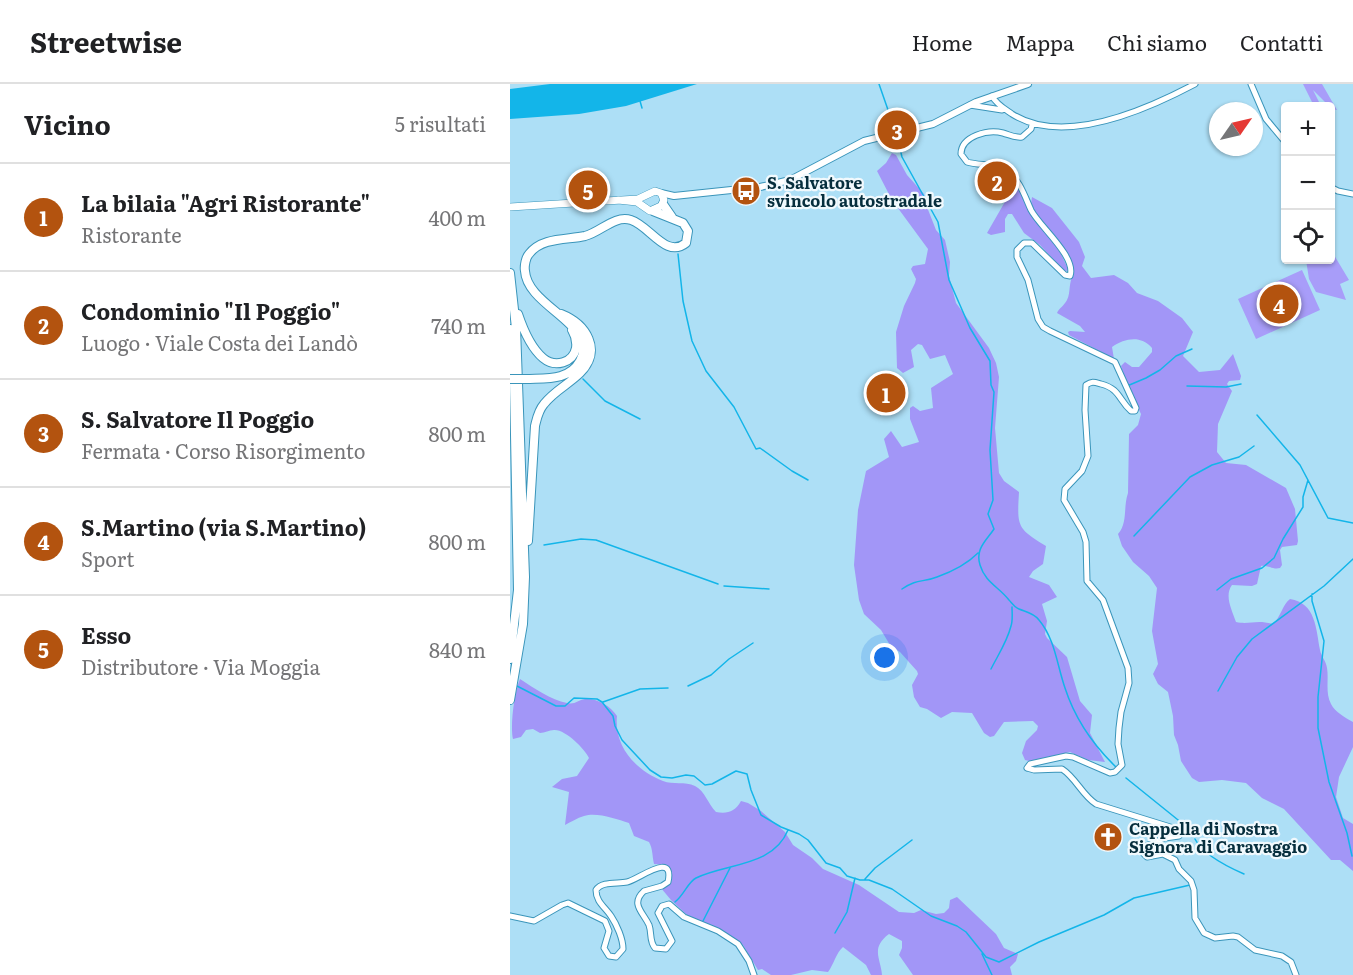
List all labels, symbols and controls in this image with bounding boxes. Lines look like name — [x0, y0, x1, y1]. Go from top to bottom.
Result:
text: Streetwise — [30, 20, 182, 62]
text: Home — [912, 26, 973, 57]
text: Mappa — [1006, 26, 1074, 57]
text: Chi siamo — [1107, 26, 1207, 57]
text: Contatti — [1240, 26, 1323, 57]
north arrow — [1209, 102, 1263, 156]
map controls — [1281, 102, 1335, 264]
button: + — [1281, 102, 1335, 156]
text: Vicino — [24, 104, 111, 143]
text: 5 risultati — [395, 108, 486, 138]
pin: 3 — [878, 108, 916, 152]
button: − — [1281, 156, 1335, 210]
pin: 2 — [978, 158, 1016, 204]
pin: 5 — [568, 168, 608, 212]
place label: S. Salvatore svincolo autostradale — [767, 170, 942, 212]
bus stop icon: S. Salvatore svincolo autostradale — [730, 175, 762, 207]
text: La bilaia "Agri Ristorante" — [81, 186, 370, 219]
text: 1 — [39, 202, 48, 232]
text: 400 m — [428, 202, 486, 232]
button: locate — [1281, 210, 1335, 264]
text: Ristorante — [81, 219, 182, 249]
pin: 4 — [1260, 282, 1298, 326]
text: Condominio "Il Poggio" — [81, 294, 340, 327]
text: 2 — [38, 310, 49, 340]
text: 740 m — [431, 310, 486, 340]
text: Luogo · Viale Costa dei Landò — [81, 327, 358, 357]
pin: 1 — [866, 370, 905, 416]
text: S. Salvatore Il Poggio — [81, 402, 314, 435]
text: 3 — [38, 418, 49, 448]
text: 800 m — [428, 418, 486, 448]
text: Fermata · Corso Risorgimento — [81, 435, 366, 465]
text: S.Martino (via S.Martino) — [81, 510, 366, 543]
text: 4 — [37, 526, 50, 556]
text: 800 m — [428, 526, 486, 556]
text: Sport — [81, 543, 134, 573]
text: Esso — [81, 618, 131, 651]
text: 5 — [38, 634, 49, 664]
text: 840 m — [429, 634, 486, 664]
your location — [870, 643, 899, 672]
text: Distributore · Via Moggia — [81, 651, 320, 681]
place label: Cappella di Nostra Signora di Caravaggio — [1129, 816, 1307, 858]
church icon: Cappella di Nostra Signora di Caravaggio — [1092, 821, 1124, 853]

